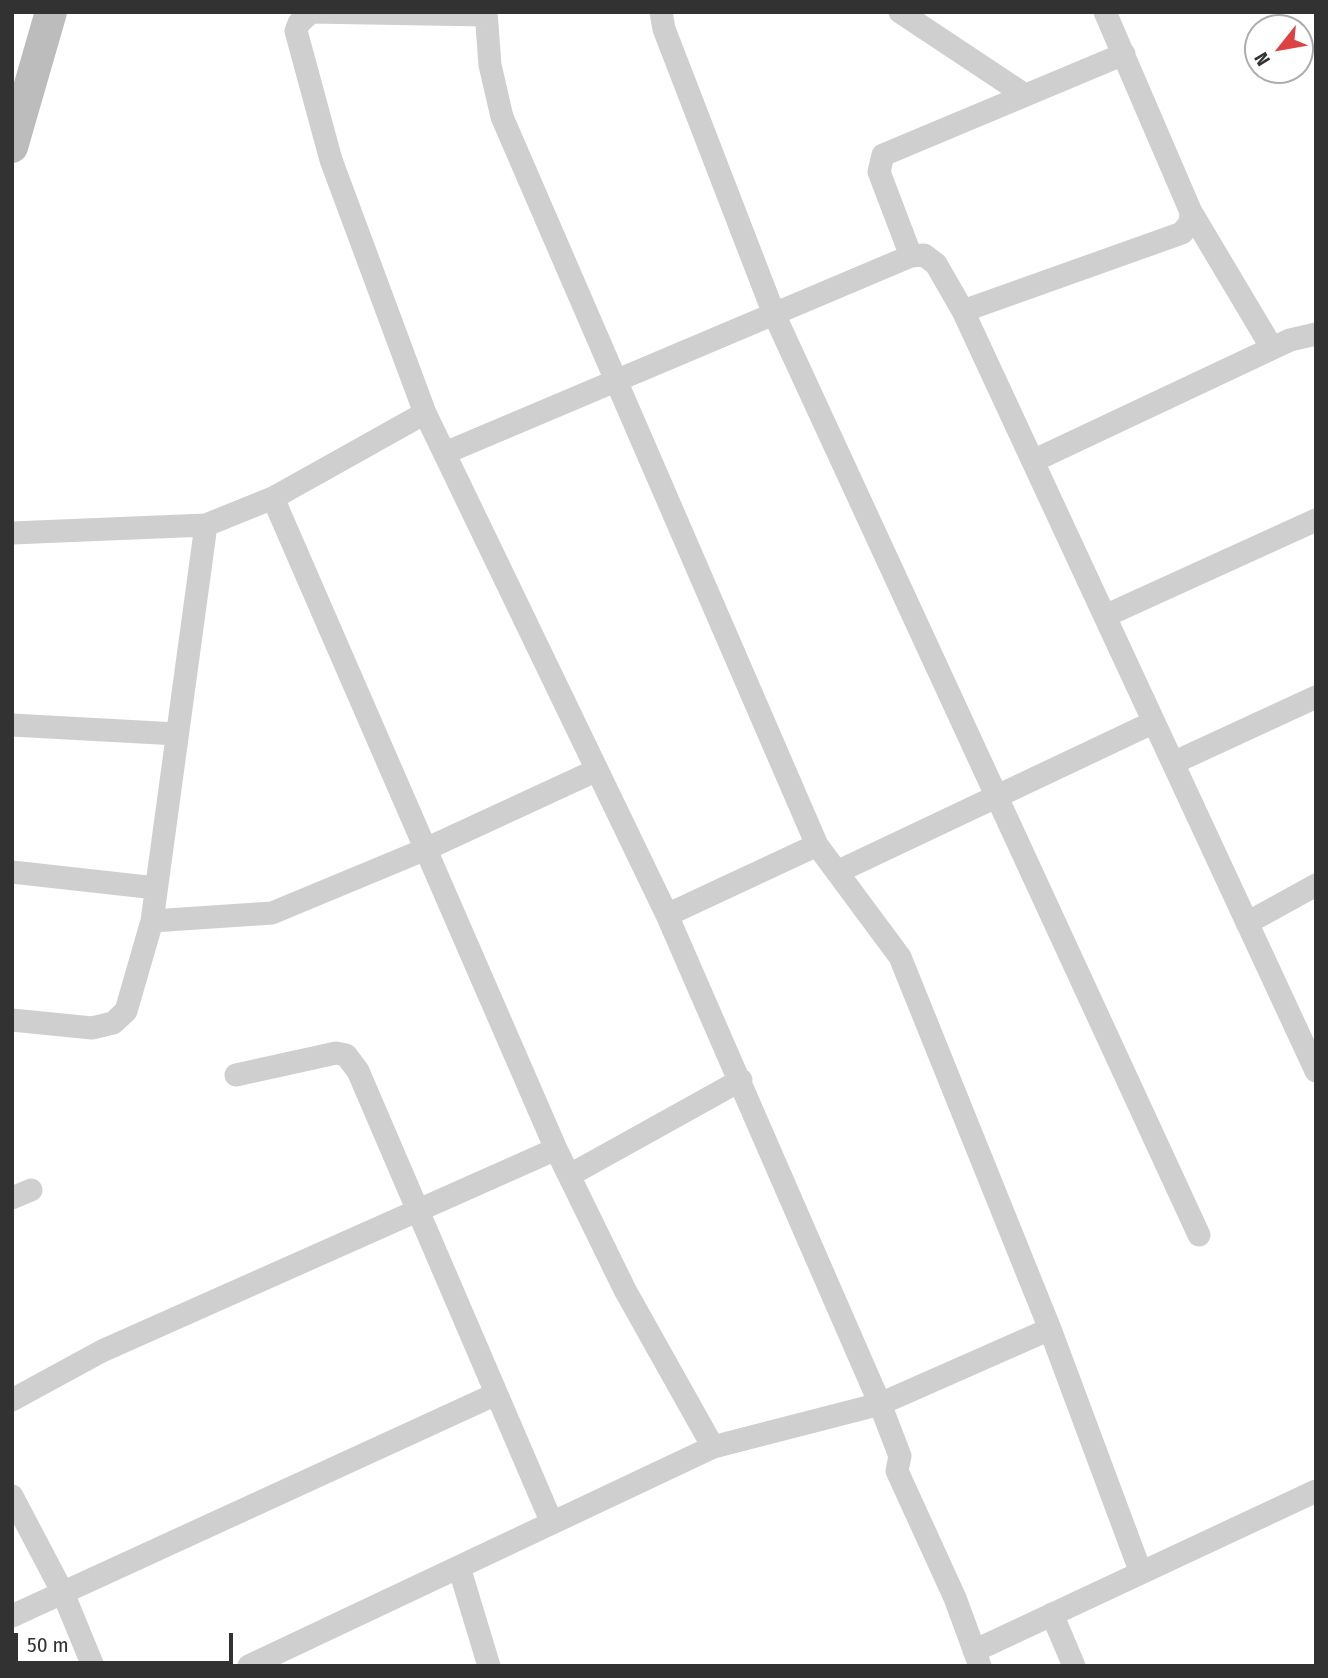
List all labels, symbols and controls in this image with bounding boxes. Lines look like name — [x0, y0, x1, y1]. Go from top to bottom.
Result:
north arrow — [1244, 14, 1314, 84]
text: N — [1249, 48, 1275, 70]
scale bar — [18, 1618, 236, 1662]
text: 50 m — [27, 1632, 69, 1658]

